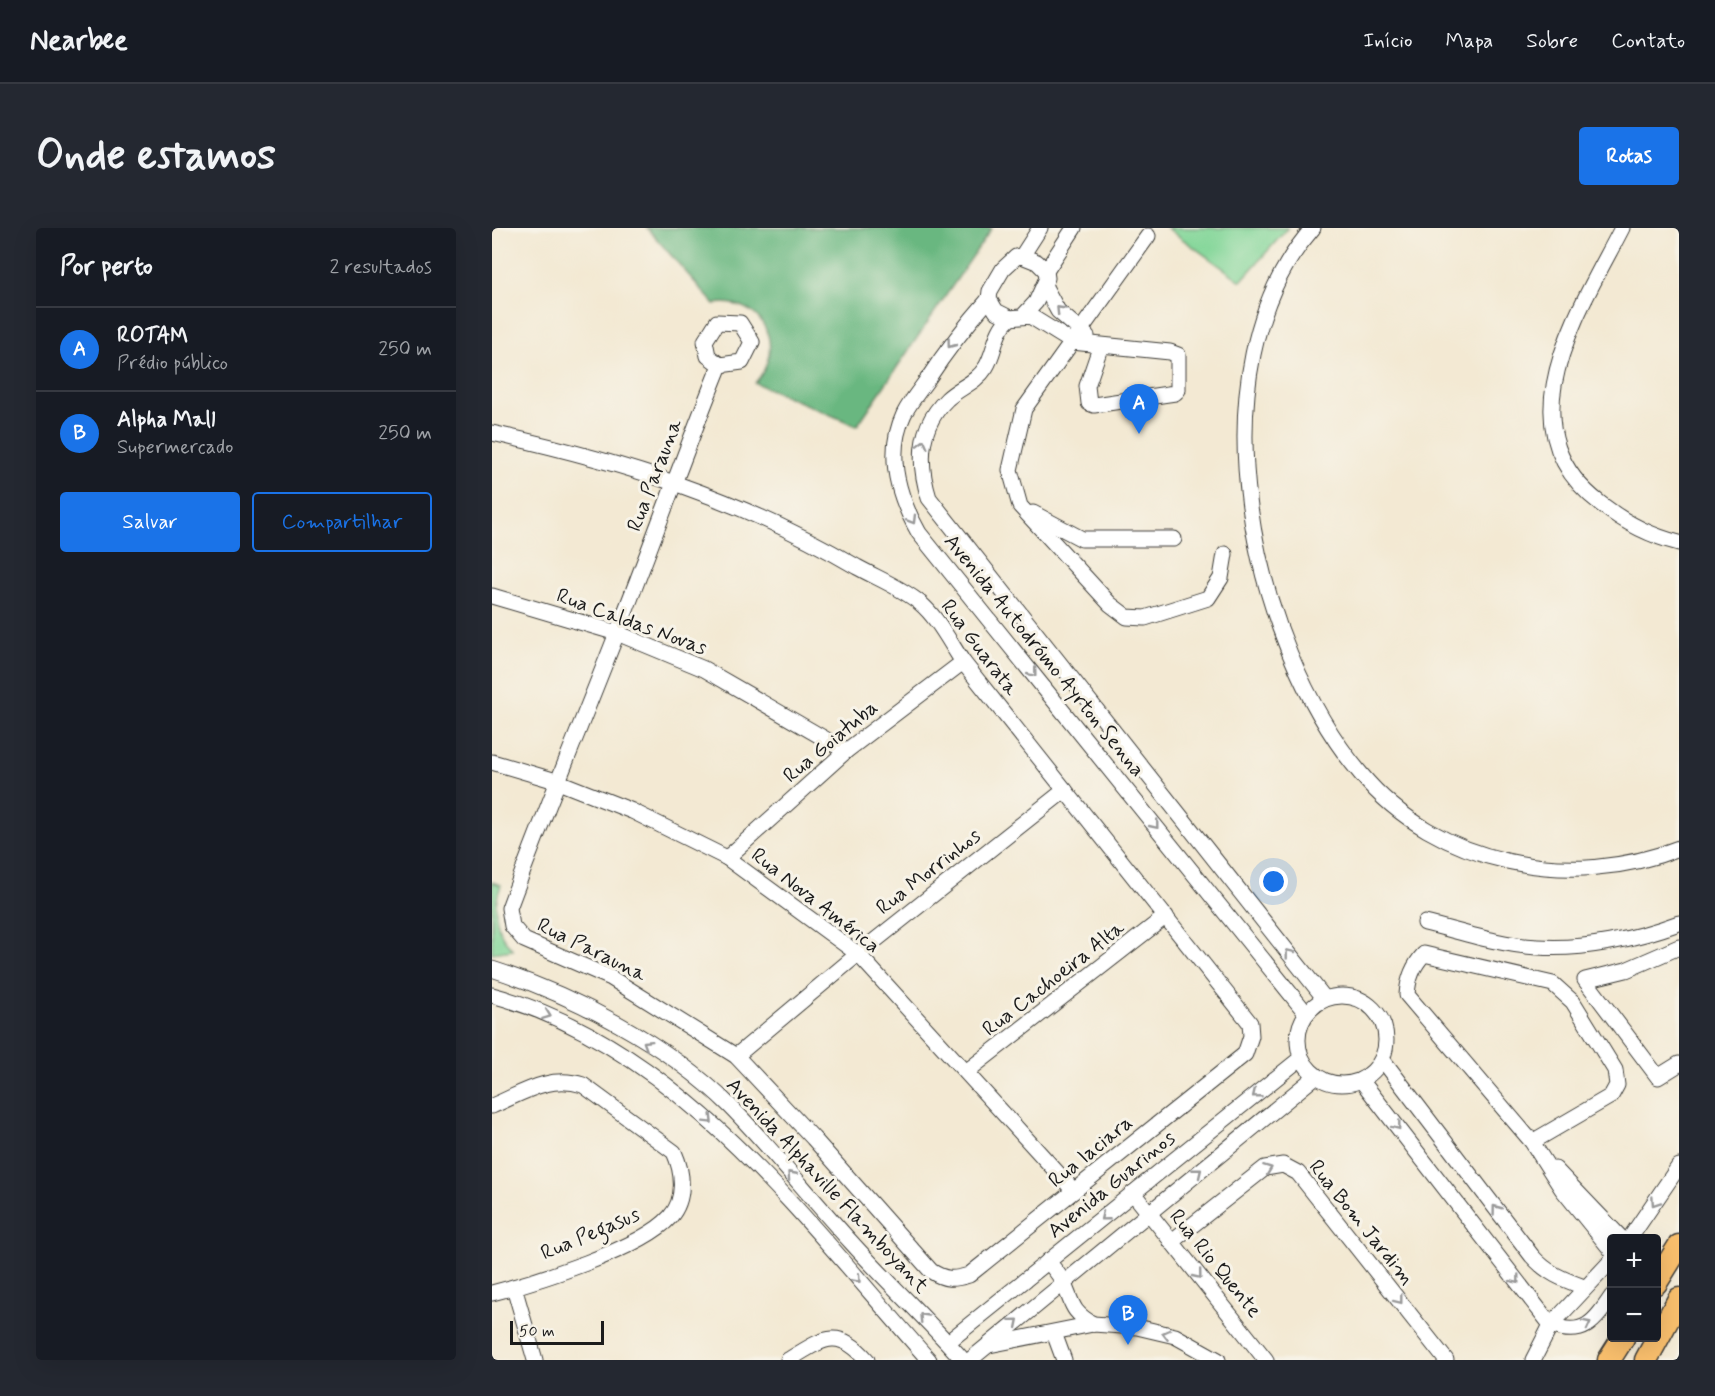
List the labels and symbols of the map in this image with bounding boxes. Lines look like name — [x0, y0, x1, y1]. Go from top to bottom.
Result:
one-way arrow — [1056, 307, 1067, 317]
one-way arrow — [947, 337, 958, 348]
pin: A — [1120, 384, 1158, 434]
street label: Rua Parauna — [621, 415, 689, 536]
one-way arrow — [916, 439, 929, 449]
one-way arrow — [905, 514, 916, 524]
street label: Avenida Autodrómo Ayrton Senna — [937, 528, 1151, 783]
street label: Rua Caldas Novas — [553, 582, 711, 662]
street label: Rua Guarata — [934, 594, 1025, 702]
one-way arrow — [1025, 666, 1036, 677]
street label: Rua Goiatuba — [777, 694, 884, 790]
one-way arrow — [1147, 818, 1158, 829]
street label: Rua Morrinhos — [870, 822, 987, 922]
street label: Rua Nova América — [745, 842, 886, 960]
your location — [1259, 867, 1288, 896]
street label: Rua Parauna — [532, 911, 651, 989]
street label: Rua Cachoeira Alta — [977, 914, 1131, 1043]
one-way arrow — [1285, 949, 1296, 960]
one-way arrow — [541, 1008, 552, 1020]
one-way arrow — [643, 1039, 653, 1051]
street label: Avenida Alphaville Flamboyant — [720, 1072, 935, 1300]
one-way arrow — [1251, 1087, 1262, 1098]
street label: Rua Iaciara — [1043, 1109, 1139, 1194]
one-way arrow — [702, 1113, 713, 1124]
one-way arrow — [1390, 1119, 1401, 1130]
street label: Avenida Guarinos — [1042, 1125, 1181, 1245]
street label: Rua Bom Jardim — [1302, 1154, 1421, 1291]
one-way arrow — [1262, 1164, 1272, 1177]
one-way arrow — [1191, 1168, 1202, 1179]
one-way arrow — [787, 1171, 798, 1181]
one-way arrow — [1651, 1196, 1662, 1207]
street label: Rua Pegasus — [537, 1201, 645, 1269]
street label: Rua Rio Quente — [1163, 1203, 1268, 1324]
one-way arrow — [1492, 1204, 1503, 1215]
one-way arrow — [1099, 1209, 1110, 1220]
one-way arrow — [1190, 1268, 1201, 1279]
one-way arrow — [849, 1272, 860, 1283]
one-way arrow — [1509, 1274, 1520, 1285]
one-way arrow — [1391, 1293, 1402, 1304]
pin: B — [1108, 1296, 1148, 1345]
one-way arrow — [920, 1314, 931, 1325]
scale bar — [510, 1318, 604, 1346]
one-way arrow — [1008, 1319, 1019, 1330]
one-way arrow — [1581, 1320, 1591, 1331]
one-way arrow — [1161, 1329, 1171, 1342]

